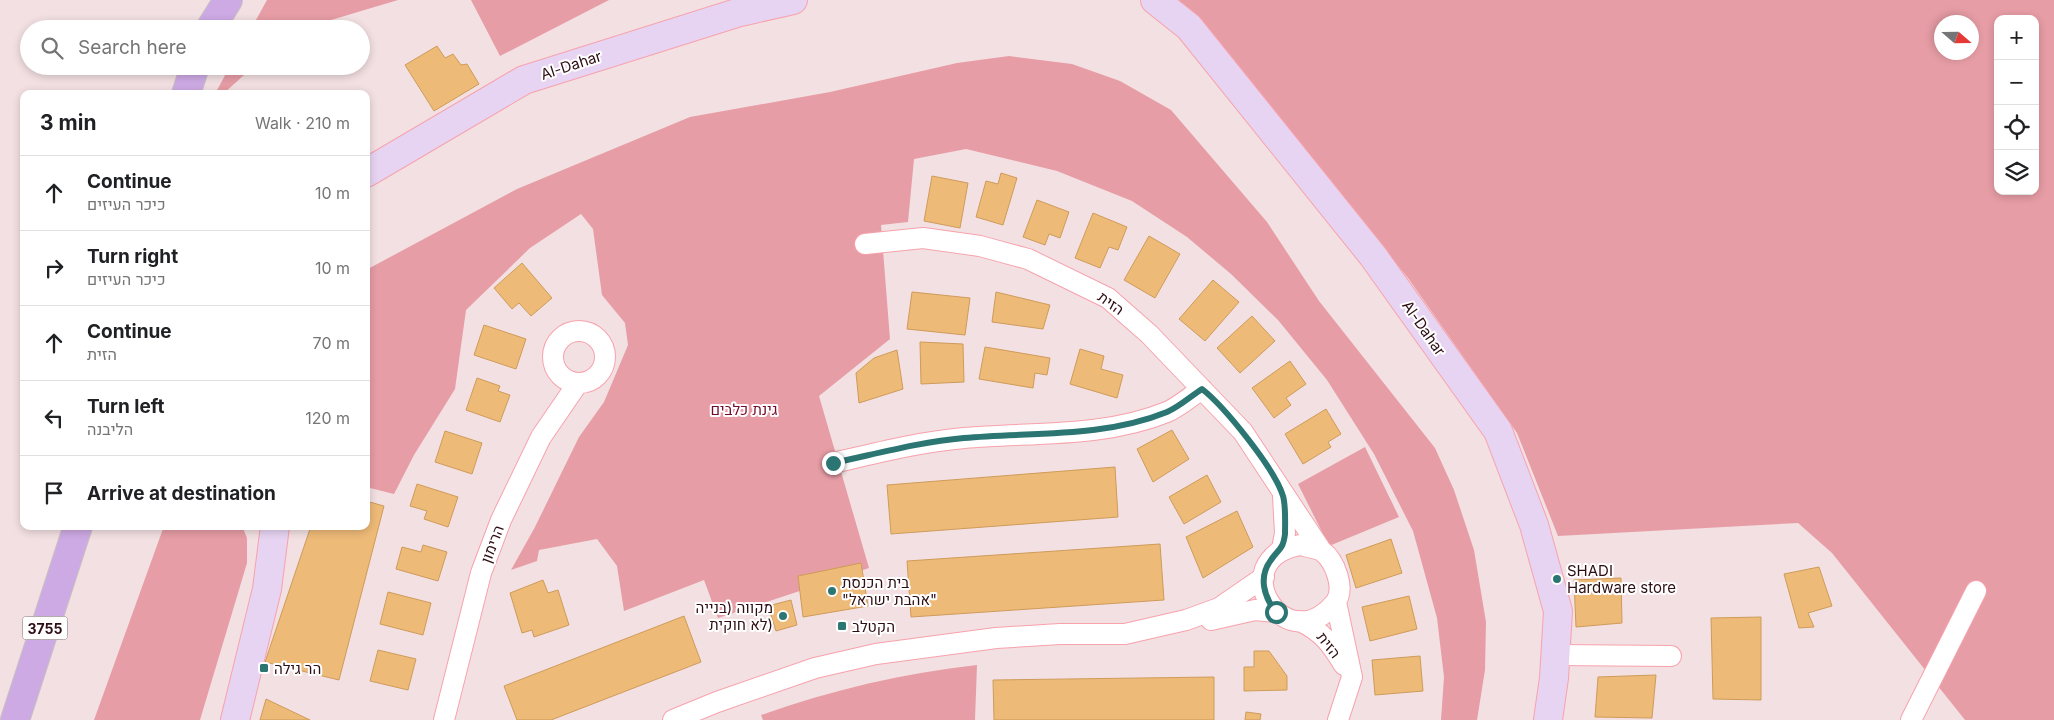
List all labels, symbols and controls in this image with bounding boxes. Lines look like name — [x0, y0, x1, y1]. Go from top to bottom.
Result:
north arrow — [1934, 15, 1979, 60]
map controls — [1994, 15, 2039, 195]
button: + — [1994, 15, 2039, 60]
search box — [20, 20, 370, 75]
icon: search — [38, 34, 66, 62]
text: Search here — [78, 36, 187, 59]
street label: Al-Dahar — [538, 46, 604, 84]
button: − — [1994, 60, 2039, 105]
button: locate — [1994, 105, 2039, 150]
text: 3 min — [40, 110, 96, 135]
text: Walk · 210 m — [255, 113, 350, 133]
button: layers — [1994, 150, 2039, 195]
text: Continue — [87, 170, 172, 193]
icon: ahead — [40, 179, 68, 207]
text: 10 m — [315, 183, 350, 203]
text: כיכר העיזים — [87, 194, 166, 214]
text: Turn right — [87, 245, 178, 268]
icon: right — [40, 254, 68, 282]
text: 10 m — [315, 258, 350, 278]
text: כיכר העיזים — [87, 269, 166, 289]
street label: הזית — [1094, 287, 1128, 319]
street label: Al-Dahar — [1398, 297, 1450, 360]
text: Continue — [87, 320, 172, 343]
icon: ahead — [40, 329, 68, 357]
text: 70 m — [313, 333, 350, 353]
text: הזית — [87, 344, 117, 364]
text: Turn left — [87, 395, 165, 418]
park label: גינת כלבים — [710, 400, 778, 419]
icon: left — [40, 404, 68, 432]
text: 120 m — [305, 408, 350, 428]
text: הליבנה — [87, 419, 133, 439]
route end — [822, 452, 845, 475]
icon: arrive — [40, 479, 68, 507]
text: Arrive at destination — [87, 482, 276, 505]
street label: הרימון — [476, 522, 508, 566]
place label: SHADI Hardware store — [1567, 561, 1676, 597]
place label: בית הכנסת "אהבת ישראל" — [842, 573, 937, 609]
marker: SHADI Hardware store — [1551, 573, 1563, 585]
marker: בית הכנסת "אהבת ישראל" — [826, 585, 838, 597]
place label: מקווה (בנייה לא חוקית) — [696, 598, 773, 634]
route start — [1265, 601, 1288, 624]
marker: מקווה (בנייה לא חוקית) — [777, 610, 789, 622]
road number: 3755 — [22, 616, 68, 640]
place label: הקטלב — [852, 617, 895, 636]
marker: הקטלב — [836, 620, 848, 632]
street label: הזית — [1313, 628, 1345, 662]
place label: הר גילה — [274, 659, 321, 678]
marker: הר גילה — [258, 662, 270, 674]

